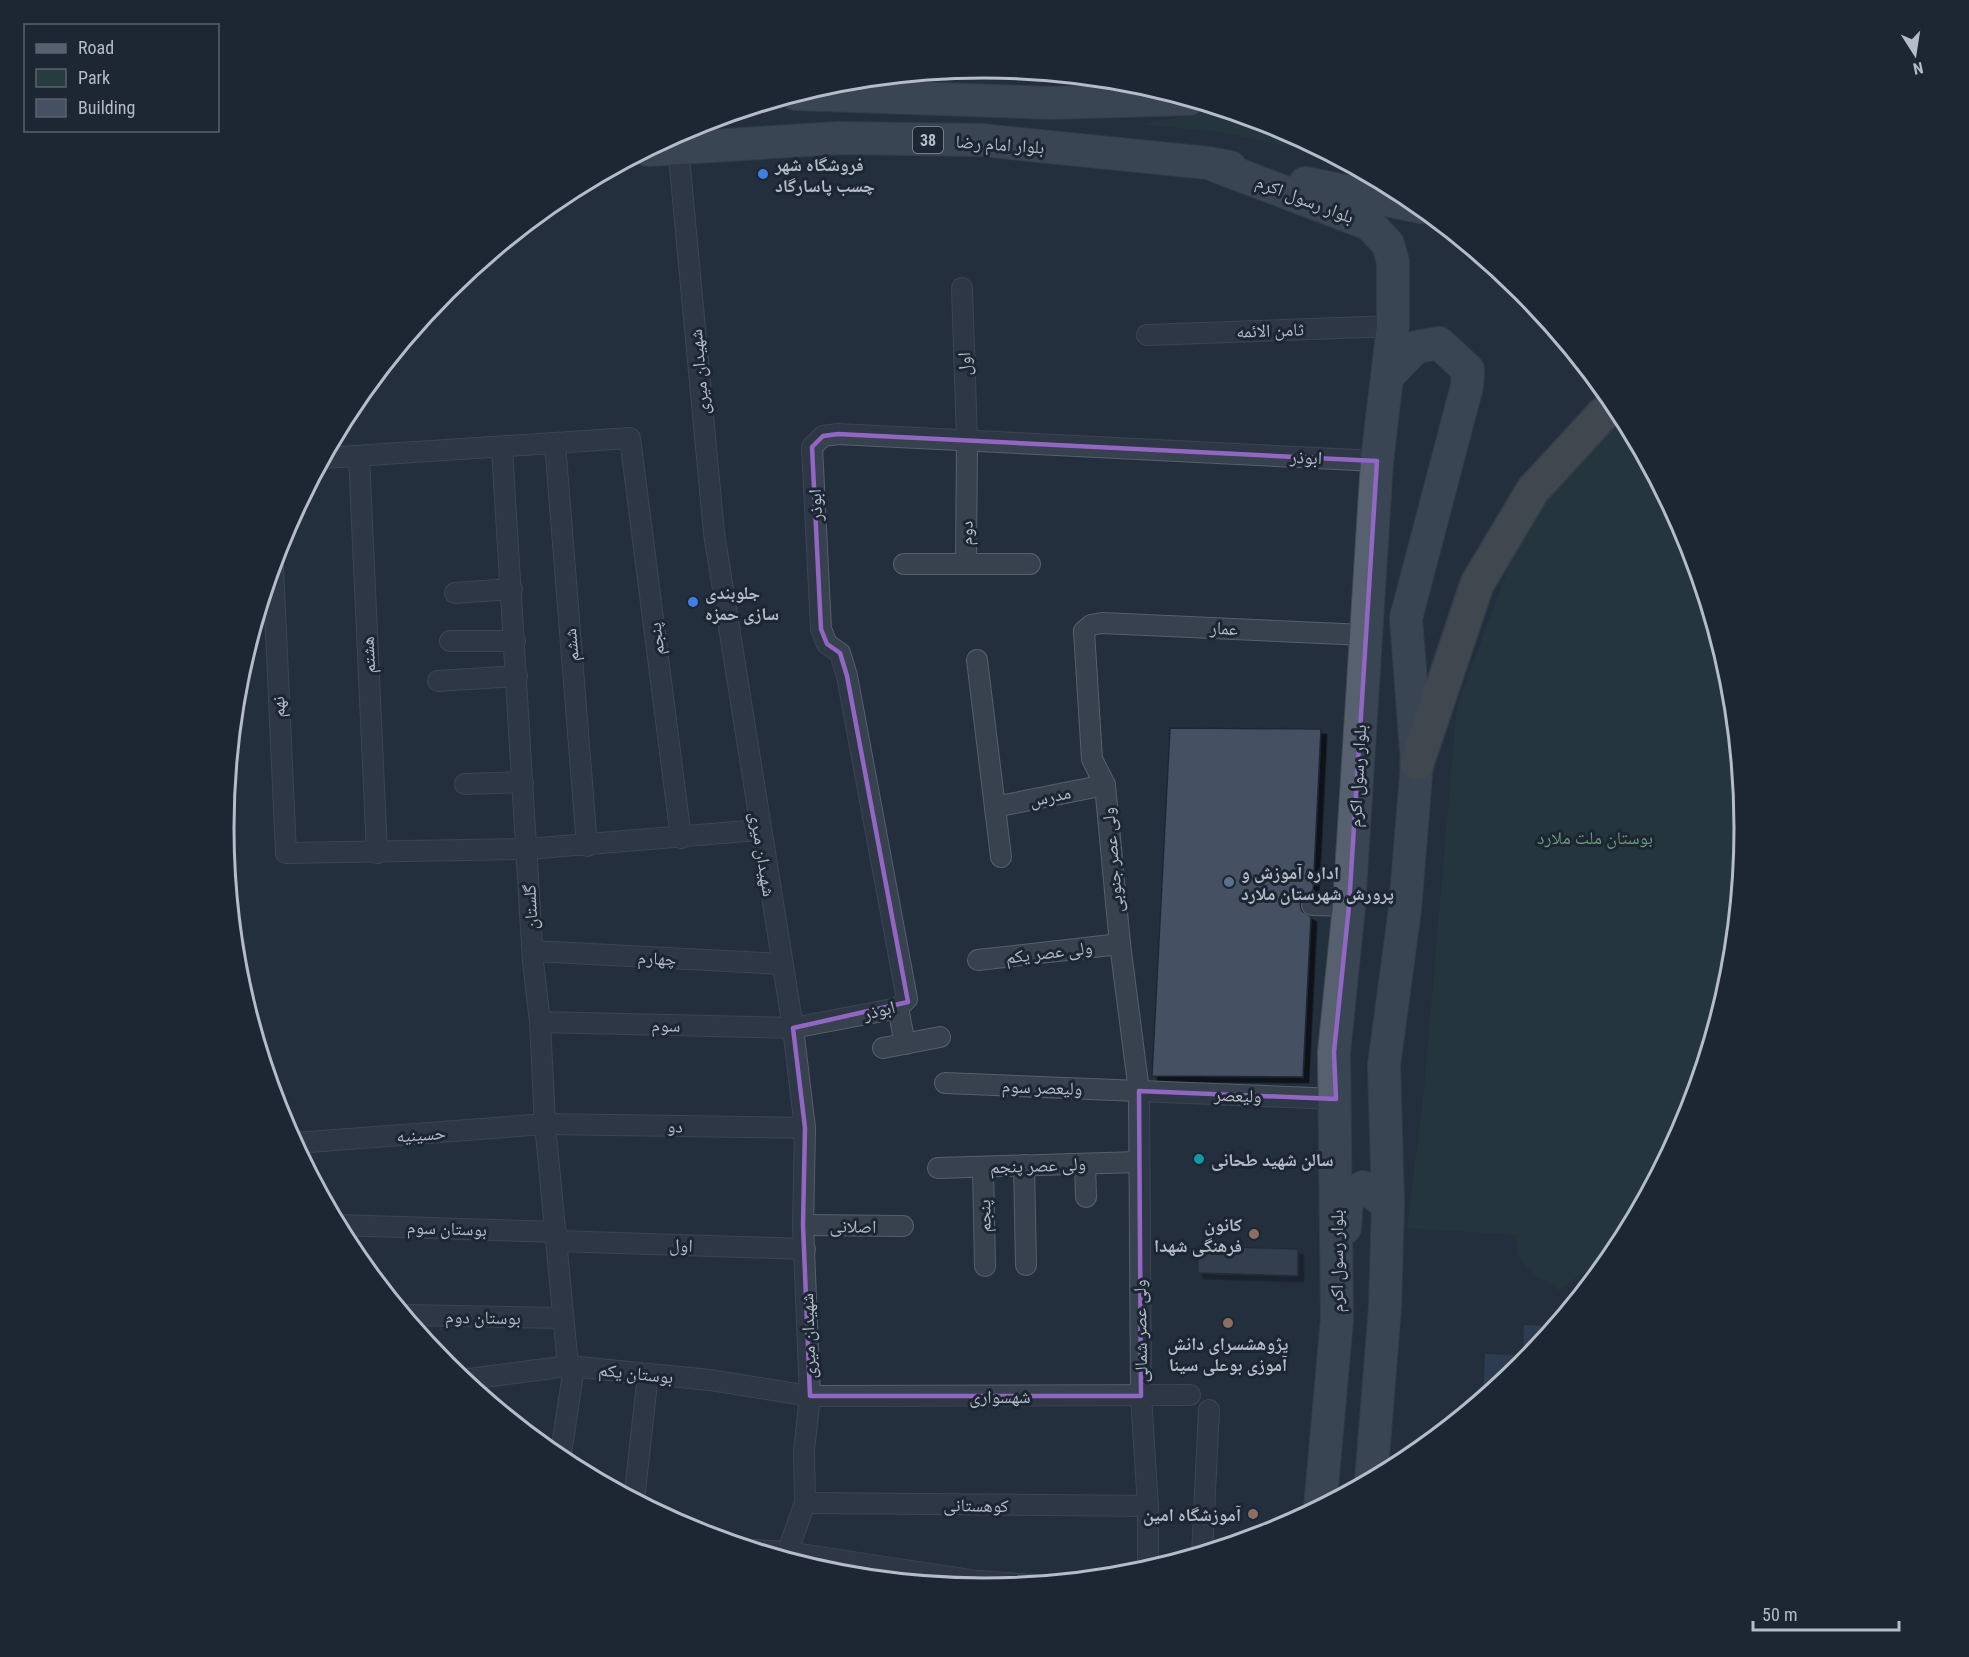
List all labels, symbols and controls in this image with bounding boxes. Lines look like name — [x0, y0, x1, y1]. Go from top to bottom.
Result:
legend — [24, 24, 219, 132]
north arrow — [1885, 24, 1945, 84]
text: Road — [78, 37, 114, 58]
text: N — [1911, 58, 1925, 78]
text: Park — [78, 67, 110, 88]
text: Building — [78, 97, 135, 118]
road number: 38 — [913, 127, 943, 153]
street label: بلوار امام رضا — [955, 130, 1045, 160]
place label: فروشگاه شهر چسب پاسارگاد — [774, 154, 875, 197]
marker: فروشگاه شهر چسب پاسارگاد — [756, 167, 770, 181]
street label: بلوار رسول اکرم — [1252, 171, 1357, 229]
street label: ثامن الائمه — [1236, 318, 1304, 343]
street label: شهیدان میری — [685, 328, 714, 416]
street label: اول — [953, 352, 976, 376]
street label: ابوذر — [1288, 446, 1323, 469]
street label: ابوذر — [804, 488, 827, 523]
street label: دوم — [955, 520, 979, 546]
place label: جلوبندی سازی حمزه — [705, 582, 779, 625]
marker: جلوبندی سازی حمزه — [686, 595, 700, 609]
street label: عمار — [1208, 617, 1239, 639]
street label: پنجم — [644, 621, 670, 657]
street label: ششم — [559, 627, 585, 663]
street label: هشتم — [357, 636, 381, 674]
street label: نهم — [267, 696, 291, 718]
street label: بلوار رسول اکرم — [1344, 724, 1372, 828]
street label: مدرس — [1027, 781, 1073, 812]
street label: ولی عصر جنوبی — [1097, 806, 1128, 914]
street label: شهیدان میری — [745, 810, 780, 898]
park label: بوستان ملت ملارد — [1537, 827, 1653, 849]
place label: اداره آموزش و پرورش شهرستان ملارد — [1241, 862, 1394, 905]
marker: اداره آموزش و پرورش شهرستان ملارد — [1222, 875, 1236, 889]
street label: گلستان — [518, 883, 543, 930]
street label: ولی عصر یکم — [1004, 936, 1094, 970]
street label: چهارم — [637, 947, 677, 971]
street label: ابوذر — [860, 996, 897, 1025]
street label: سوم — [651, 1014, 681, 1038]
street label: ولیعصر سوم — [1001, 1075, 1083, 1101]
street label: ولیعصر — [1213, 1084, 1262, 1107]
street label: دو — [667, 1115, 683, 1137]
street label: حسینیه — [395, 1122, 447, 1147]
place label: سالن شهید طحانی — [1211, 1149, 1334, 1171]
marker: سالن شهید طحانی — [1192, 1152, 1206, 1166]
street label: ولی عصر پنجم — [990, 1153, 1086, 1179]
street label: پنجم — [973, 1199, 997, 1233]
street label: بلوار رسول اکرم — [1326, 1209, 1349, 1313]
place label: کانون فرهنگی شهدا — [1154, 1214, 1242, 1257]
street label: اصلانی — [829, 1215, 877, 1238]
street label: بوستان سوم — [407, 1216, 487, 1242]
marker: کانون فرهنگی شهدا — [1247, 1227, 1261, 1241]
street label: اول — [669, 1234, 693, 1257]
street label: ولی عصر شمالی — [1129, 1279, 1152, 1383]
street label: شهیدان میری — [796, 1293, 821, 1379]
street label: بوستان دوم — [445, 1306, 521, 1330]
marker: پژوهشسرای دانش آموزی بوعلی سینا — [1221, 1316, 1235, 1330]
place label: پژوهشسرای دانش آموزی بوعلی سینا — [1167, 1333, 1289, 1376]
street label: بوستان یکم — [597, 1359, 674, 1389]
street label: شهسواری — [969, 1386, 1031, 1408]
street label: کوهستانی — [943, 1494, 1009, 1517]
place label: آموزشگاه امین — [1143, 1504, 1241, 1526]
marker: آموزشگاه امین — [1246, 1507, 1260, 1521]
scale bar — [1753, 1594, 1898, 1632]
text: 50 m — [1762, 1604, 1797, 1625]

